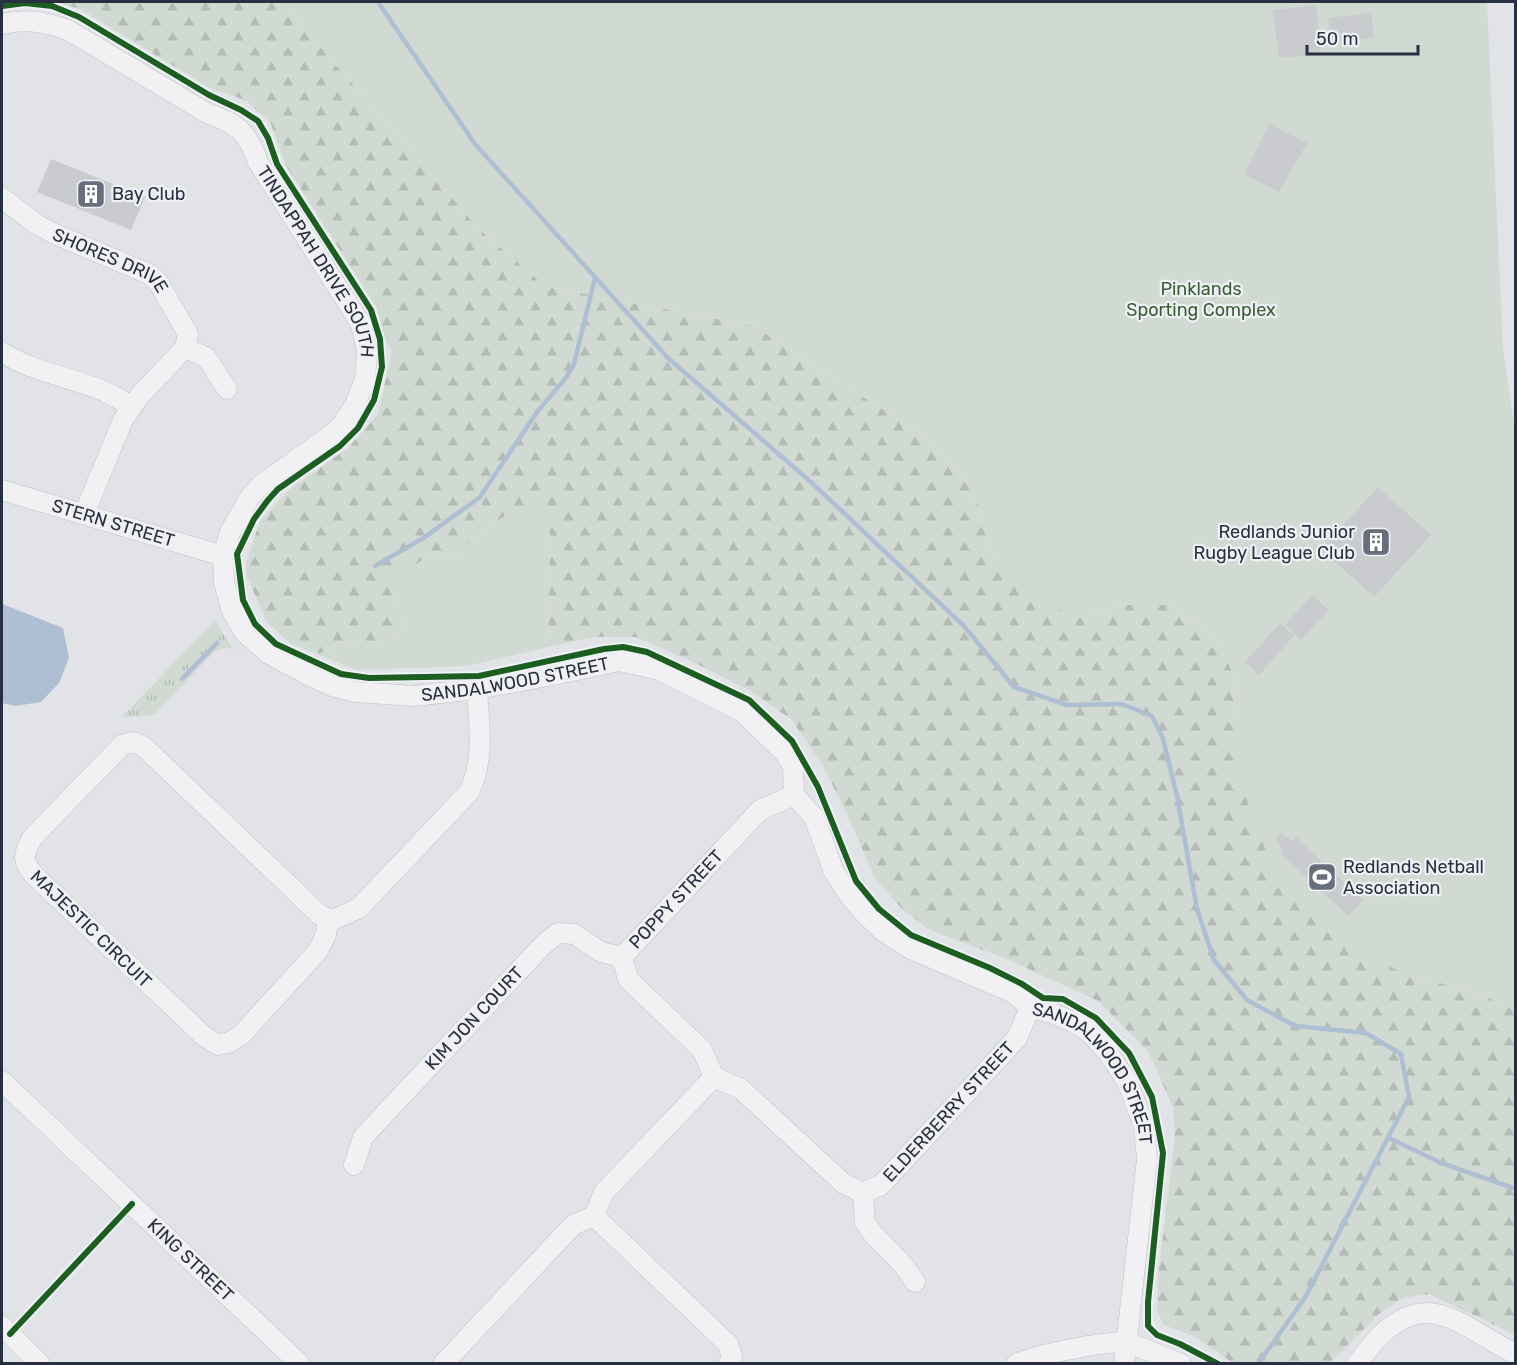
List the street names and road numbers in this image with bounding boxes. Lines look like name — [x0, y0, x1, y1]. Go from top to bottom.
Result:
street label: TINDAPPAH DRIVE SOUTH — [252, 162, 378, 358]
street label: SHORES DRIVE — [49, 223, 173, 297]
street label: STERN STREET — [49, 495, 177, 552]
street label: SANDALWOOD STREET — [420, 652, 611, 706]
street label: POPPY STREET — [624, 845, 728, 953]
street label: MAJESTIC CIRCUIT — [26, 866, 156, 992]
street label: KIM JON COURT — [420, 962, 528, 1075]
street label: SANDALWOOD STREET — [1030, 998, 1157, 1145]
street label: ELDERBERRY STREET — [878, 1037, 1019, 1187]
street label: KING STREET — [143, 1214, 238, 1306]

